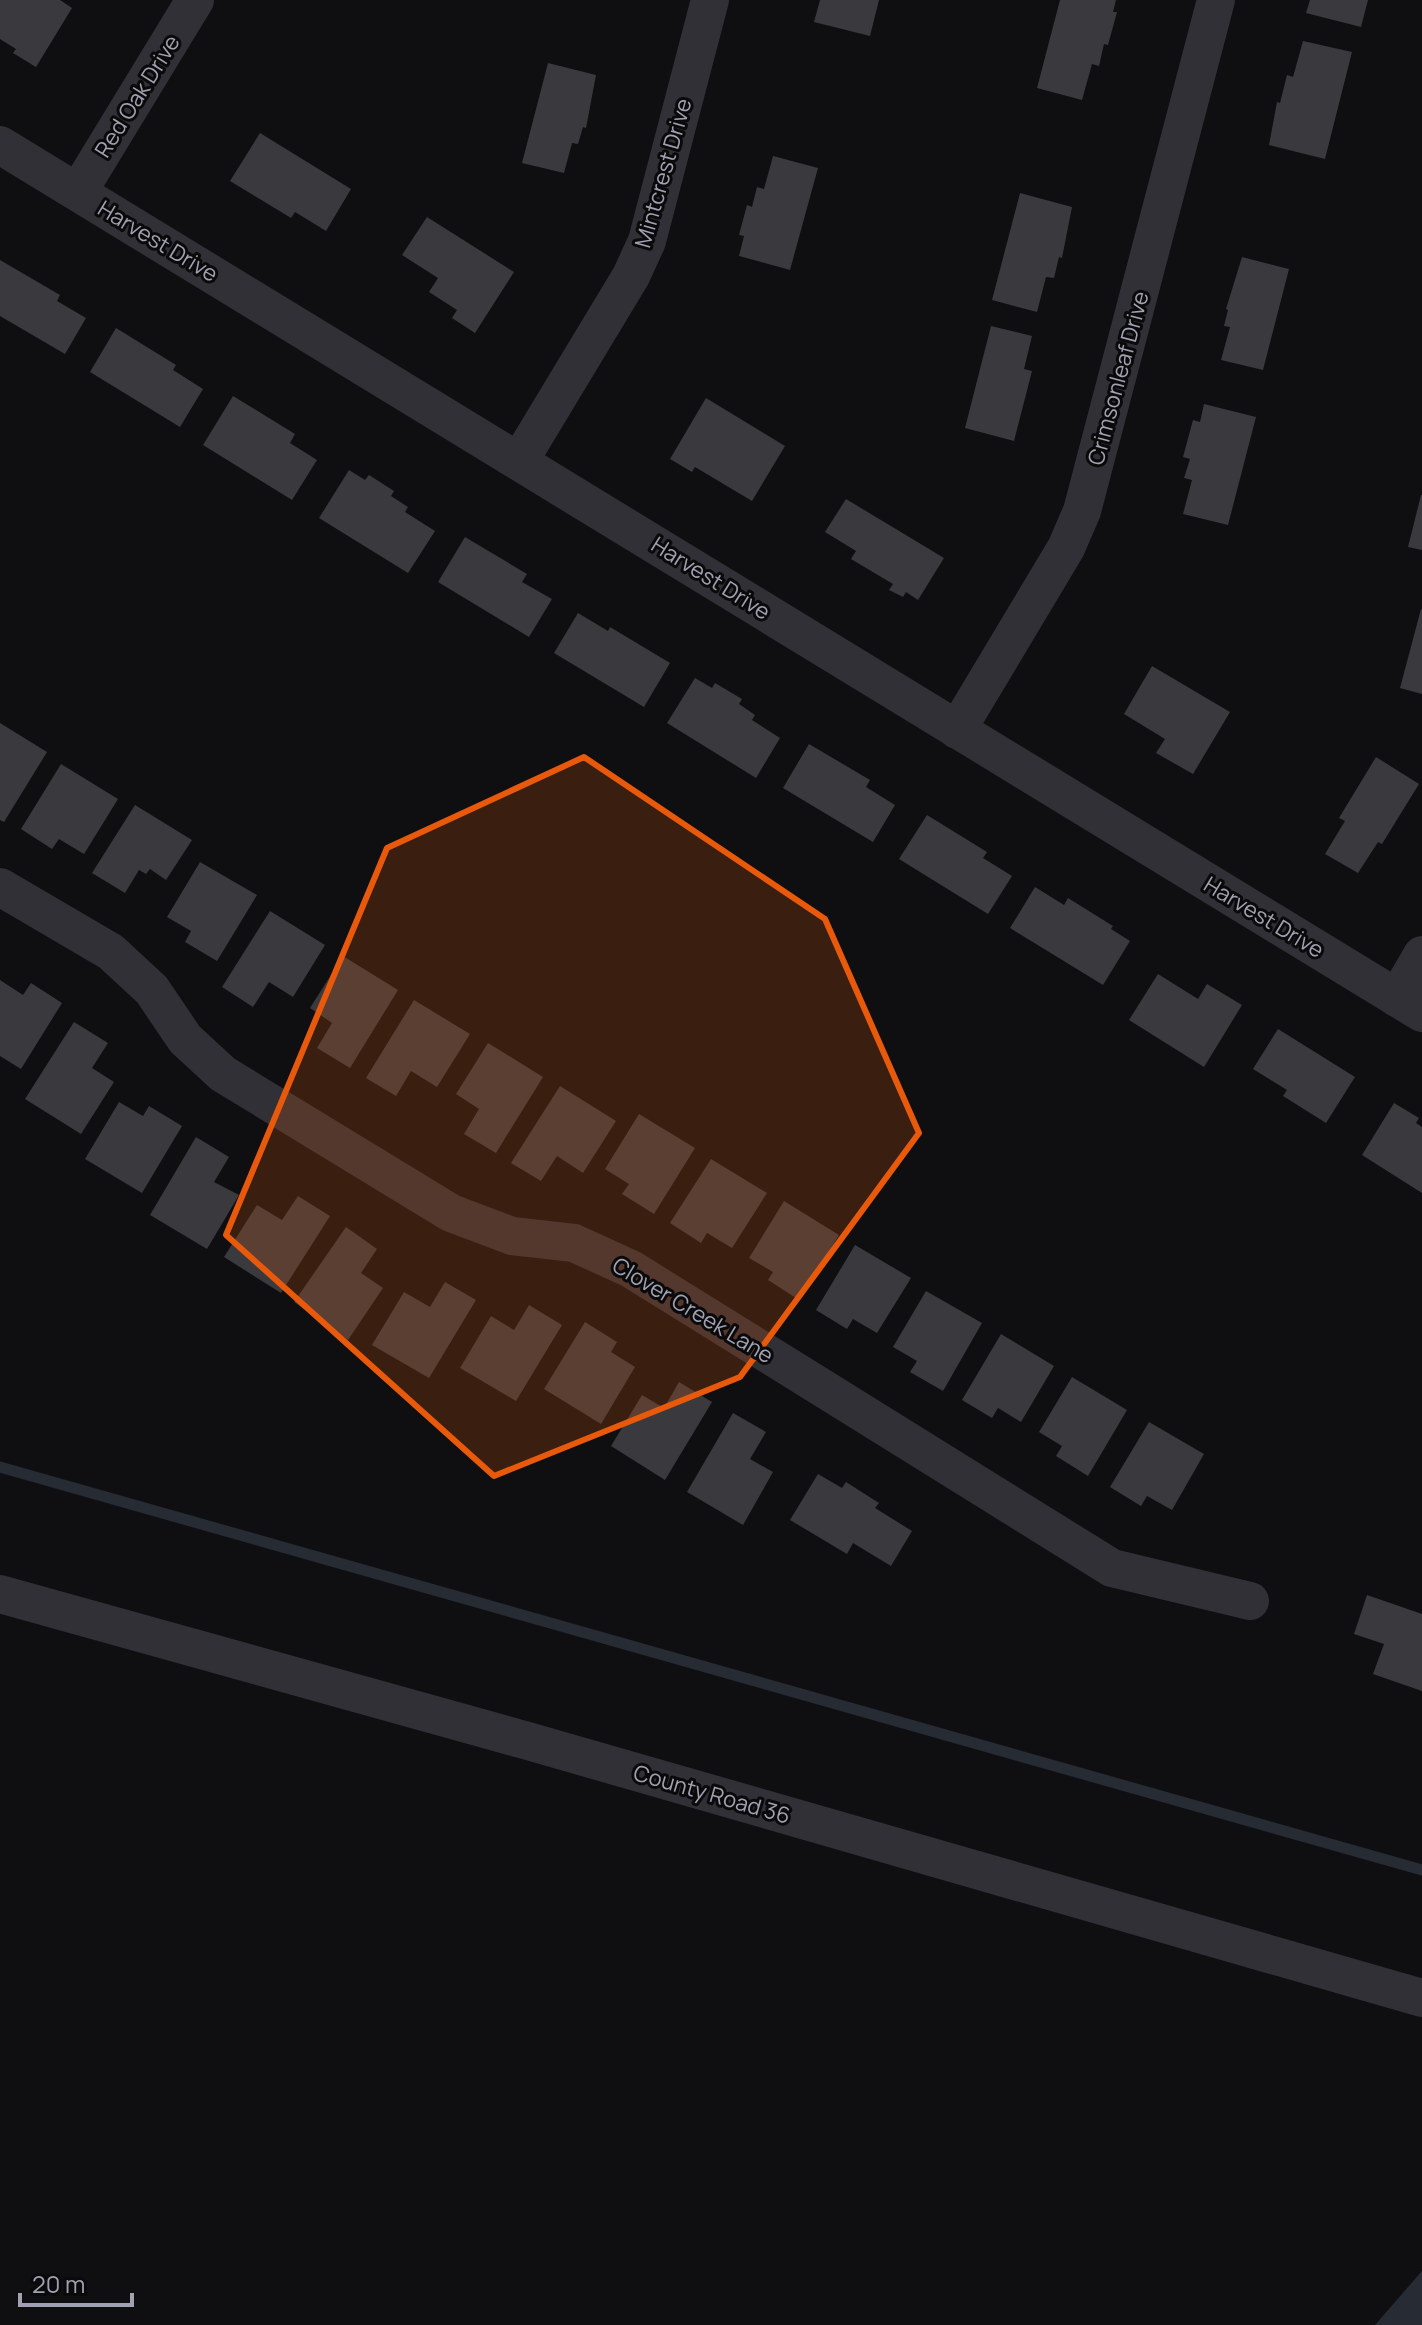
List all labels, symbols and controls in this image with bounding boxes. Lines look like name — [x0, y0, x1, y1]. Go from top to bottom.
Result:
street label: Red Oak Drive — [87, 29, 187, 163]
street label: Mintcrest Drive — [627, 95, 699, 251]
street label: Harvest Drive — [92, 193, 224, 289]
street label: Crimsonleaf Drive — [1080, 288, 1156, 468]
street label: Harvest Drive — [646, 530, 776, 627]
street label: Harvest Drive — [1198, 869, 1330, 965]
street label: Clover Creek Lane — [607, 1250, 779, 1370]
street label: County Road 36 — [630, 1757, 794, 1831]
scale bar — [20, 2257, 132, 2307]
text: 20 m — [32, 2267, 85, 2300]

